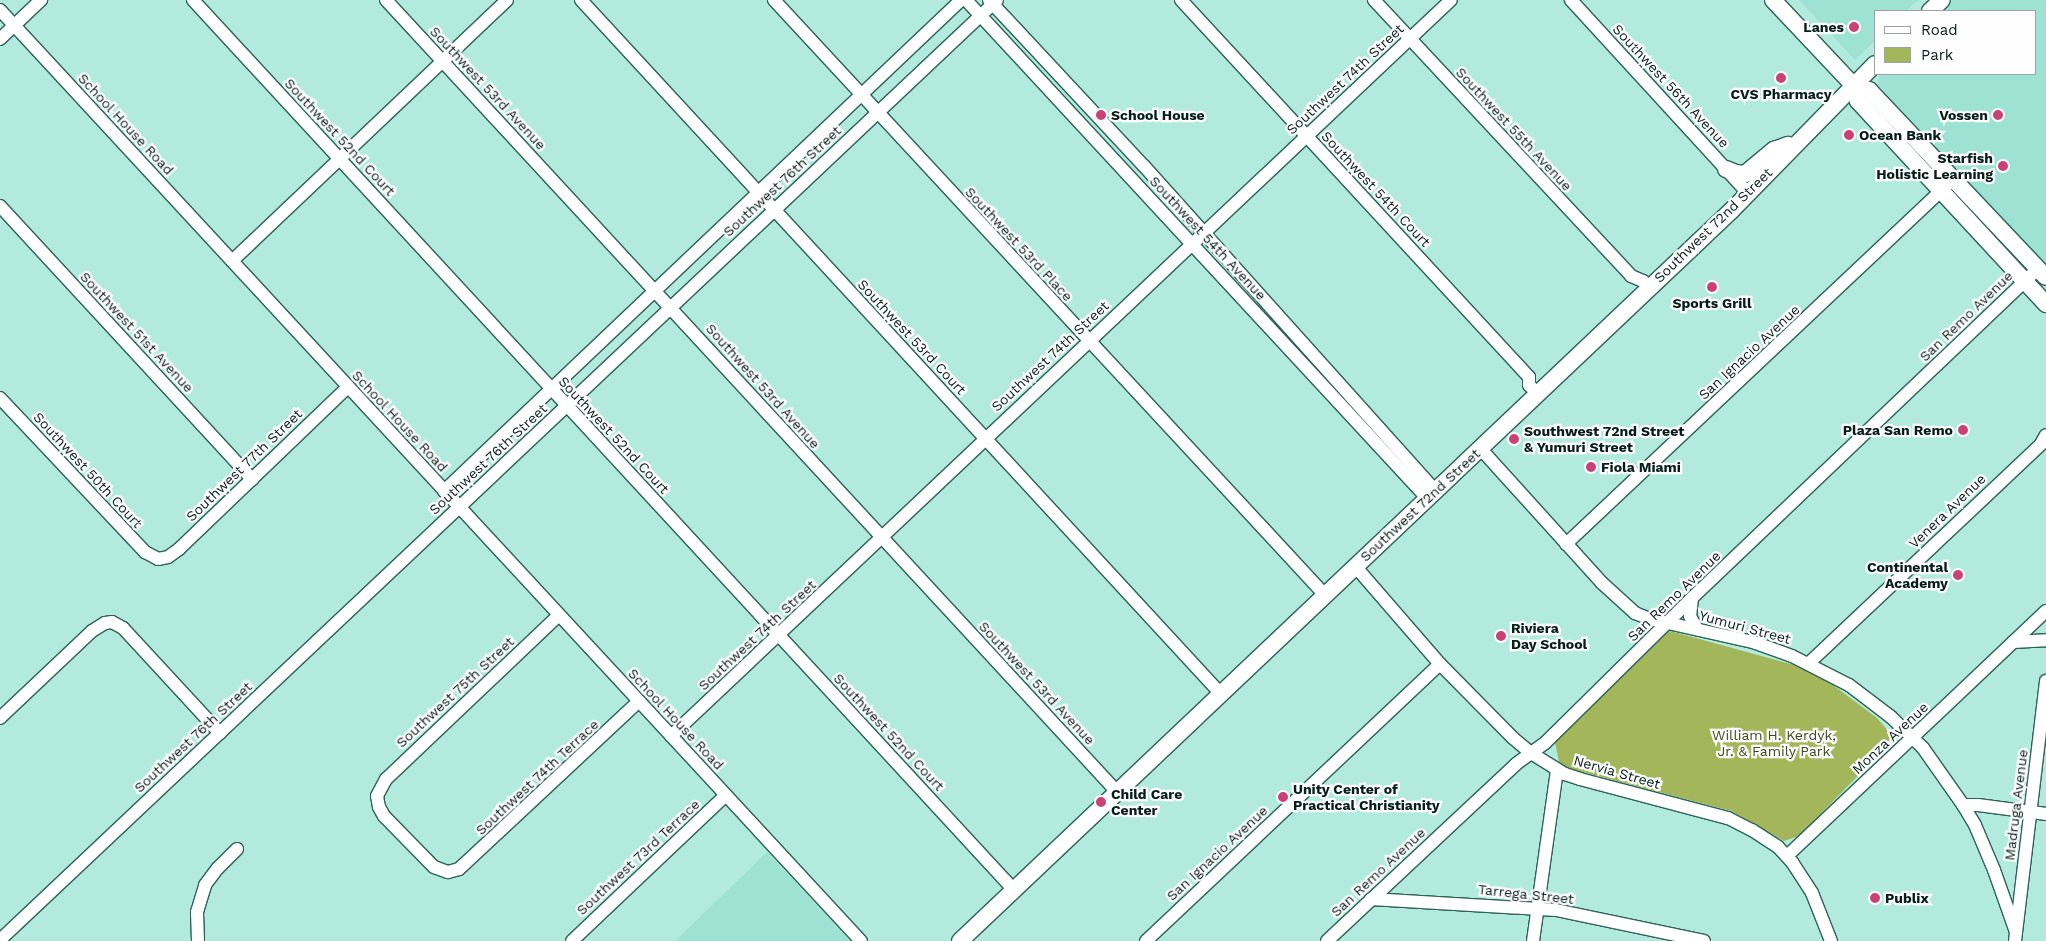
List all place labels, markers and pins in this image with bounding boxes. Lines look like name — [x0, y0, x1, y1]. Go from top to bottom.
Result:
place label: Lanes — [1803, 19, 1844, 35]
marker: Lanes — [1848, 21, 1860, 33]
marker: CVS Pharmacy — [1775, 72, 1787, 84]
place label: CVS Pharmacy — [1730, 86, 1832, 102]
place label: School House — [1111, 107, 1205, 123]
place label: Vossen — [1939, 107, 1988, 123]
marker: School House — [1095, 109, 1107, 121]
marker: Vossen — [1992, 109, 2004, 121]
place label: Ocean Bank — [1859, 127, 1941, 143]
marker: Ocean Bank — [1843, 129, 1855, 141]
place label: Starfish Holistic Learning — [1876, 150, 1993, 182]
marker: Starfish Holistic Learning — [1997, 160, 2009, 172]
marker: Sports Grill — [1706, 281, 1718, 293]
place label: Sports Grill — [1673, 295, 1751, 311]
place label: Plaza San Remo — [1843, 422, 1953, 438]
place label: Southwest 72nd Street & Yumuri Street — [1524, 423, 1685, 456]
marker: Plaza San Remo — [1957, 424, 1969, 436]
marker: Southwest 72nd Street & Yumuri Street — [1508, 433, 1520, 445]
place label: Fiola Miami — [1601, 459, 1681, 475]
marker: Fiola Miami — [1585, 461, 1597, 473]
place label: Continental Academy — [1867, 559, 1948, 592]
marker: Continental Academy — [1952, 569, 1964, 581]
place label: Riviera Day School — [1511, 620, 1588, 652]
marker: Riviera Day School — [1495, 630, 1507, 642]
place label: Unity Center of Practical Christianity — [1293, 781, 1440, 814]
place label: Child Care Center — [1111, 786, 1182, 819]
marker: Unity Center of Practical Christianity — [1277, 791, 1289, 803]
marker: Child Care Center — [1095, 796, 1107, 808]
place label: Publix — [1885, 890, 1929, 906]
marker: Publix — [1869, 892, 1881, 904]

